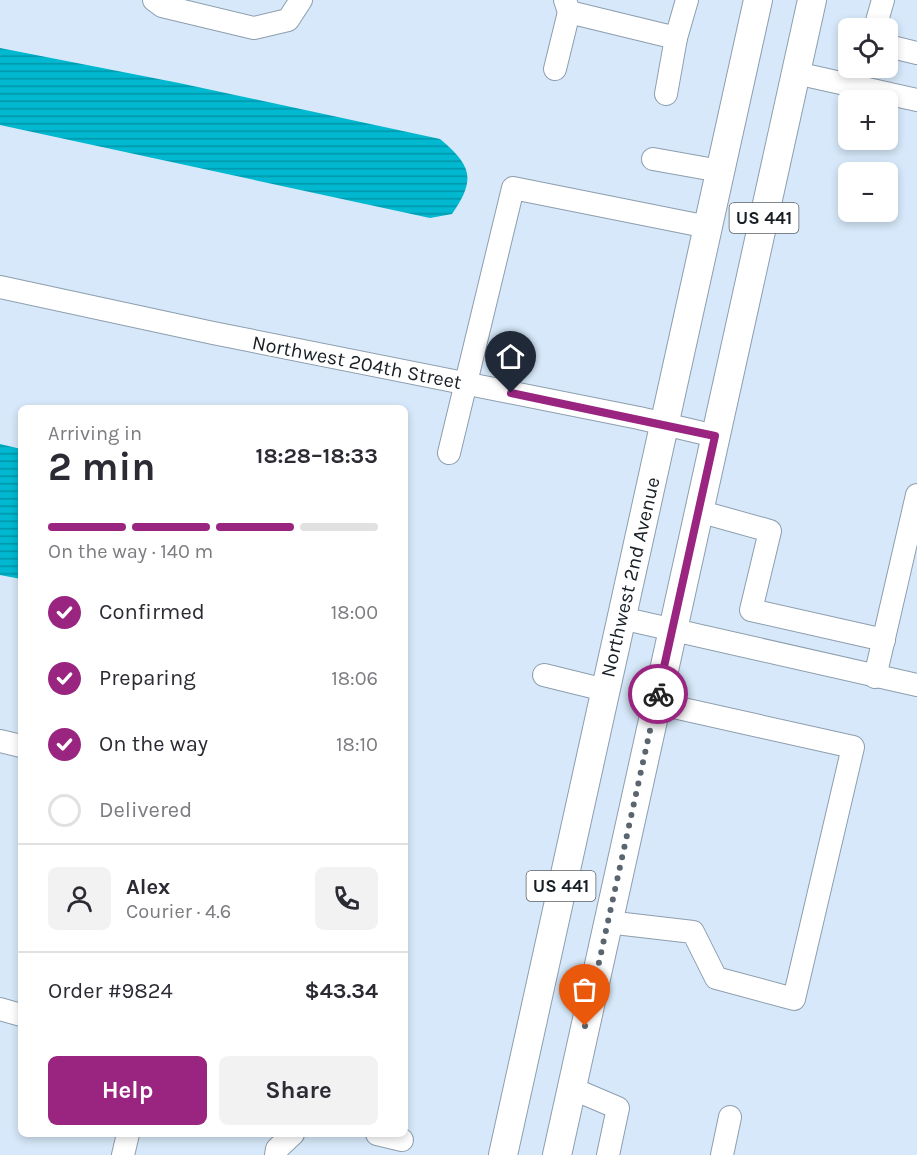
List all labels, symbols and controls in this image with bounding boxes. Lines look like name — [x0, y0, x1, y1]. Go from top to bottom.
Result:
map controls — [838, 18, 898, 222]
button: locate — [838, 18, 898, 78]
button: + — [838, 90, 898, 150]
button: − — [838, 162, 898, 222]
road number: US 441 — [730, 203, 798, 233]
street label: Northwest 204th Street — [250, 331, 464, 394]
pin — [485, 331, 536, 393]
icon: home — [494, 340, 527, 373]
text: Arriving in — [48, 422, 142, 445]
text: 18:28–18:33 — [256, 443, 378, 469]
text: 2 min — [48, 444, 156, 490]
street label: Northwest 2nd Avenue — [596, 475, 665, 680]
text: On the way · 140 m — [48, 540, 213, 563]
icon: check — [48, 596, 81, 629]
text: Confirmed — [99, 599, 205, 625]
text: 18:00 — [331, 601, 378, 624]
icon: check — [48, 662, 81, 695]
courier — [628, 664, 688, 724]
text: Preparing — [99, 665, 196, 691]
text: 18:06 — [331, 667, 378, 690]
icon: bike — [642, 678, 675, 711]
icon: check — [48, 728, 81, 761]
text: On the way — [99, 731, 208, 757]
text: 18:10 — [336, 733, 378, 756]
text: Delivered — [99, 797, 192, 823]
button: person — [48, 867, 111, 930]
button: phone — [315, 867, 378, 930]
road number: US 441 — [526, 871, 596, 901]
text: Alex — [126, 874, 170, 900]
text: Courier · 4.6 — [126, 900, 231, 923]
pin — [559, 964, 610, 1026]
icon: bag — [568, 973, 601, 1006]
text: Order #9824 — [48, 978, 173, 1004]
text: $43.34 — [305, 978, 378, 1004]
button: Help — [48, 1056, 207, 1125]
button: Share — [219, 1056, 378, 1125]

